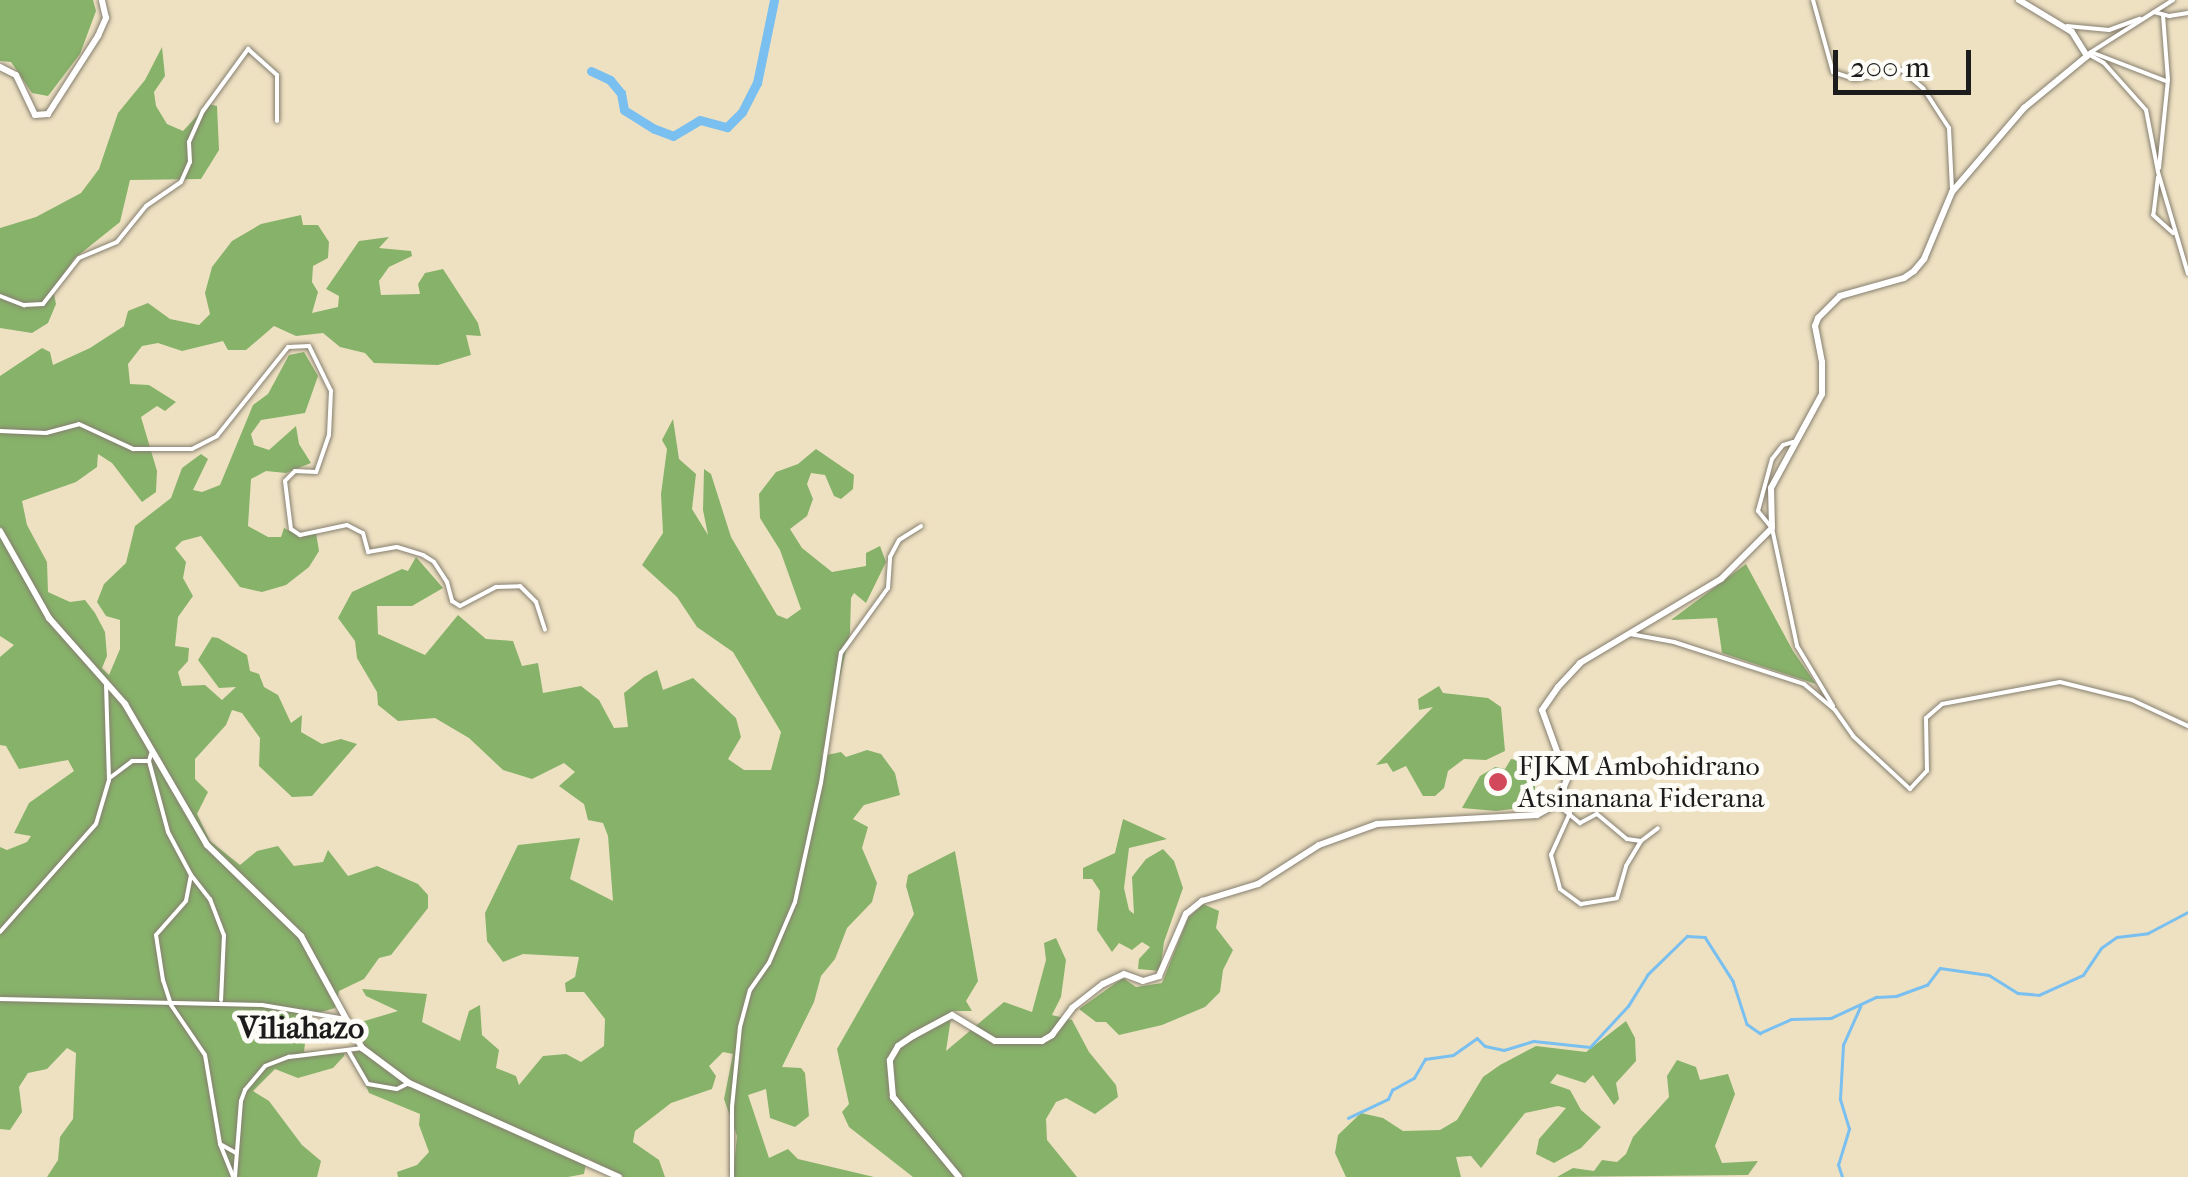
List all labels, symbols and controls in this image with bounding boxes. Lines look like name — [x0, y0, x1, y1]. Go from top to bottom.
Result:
scale bar — [1838, 30, 1976, 92]
text: 200 m — [1850, 50, 1930, 85]
place label: FJKM Ambohidrano Atsinanana Fiderana — [1518, 749, 1764, 815]
marker: FJKM Ambohidrano Atsinanana Fiderana — [1487, 771, 1509, 793]
district label: Viliahazo — [238, 1009, 364, 1047]

